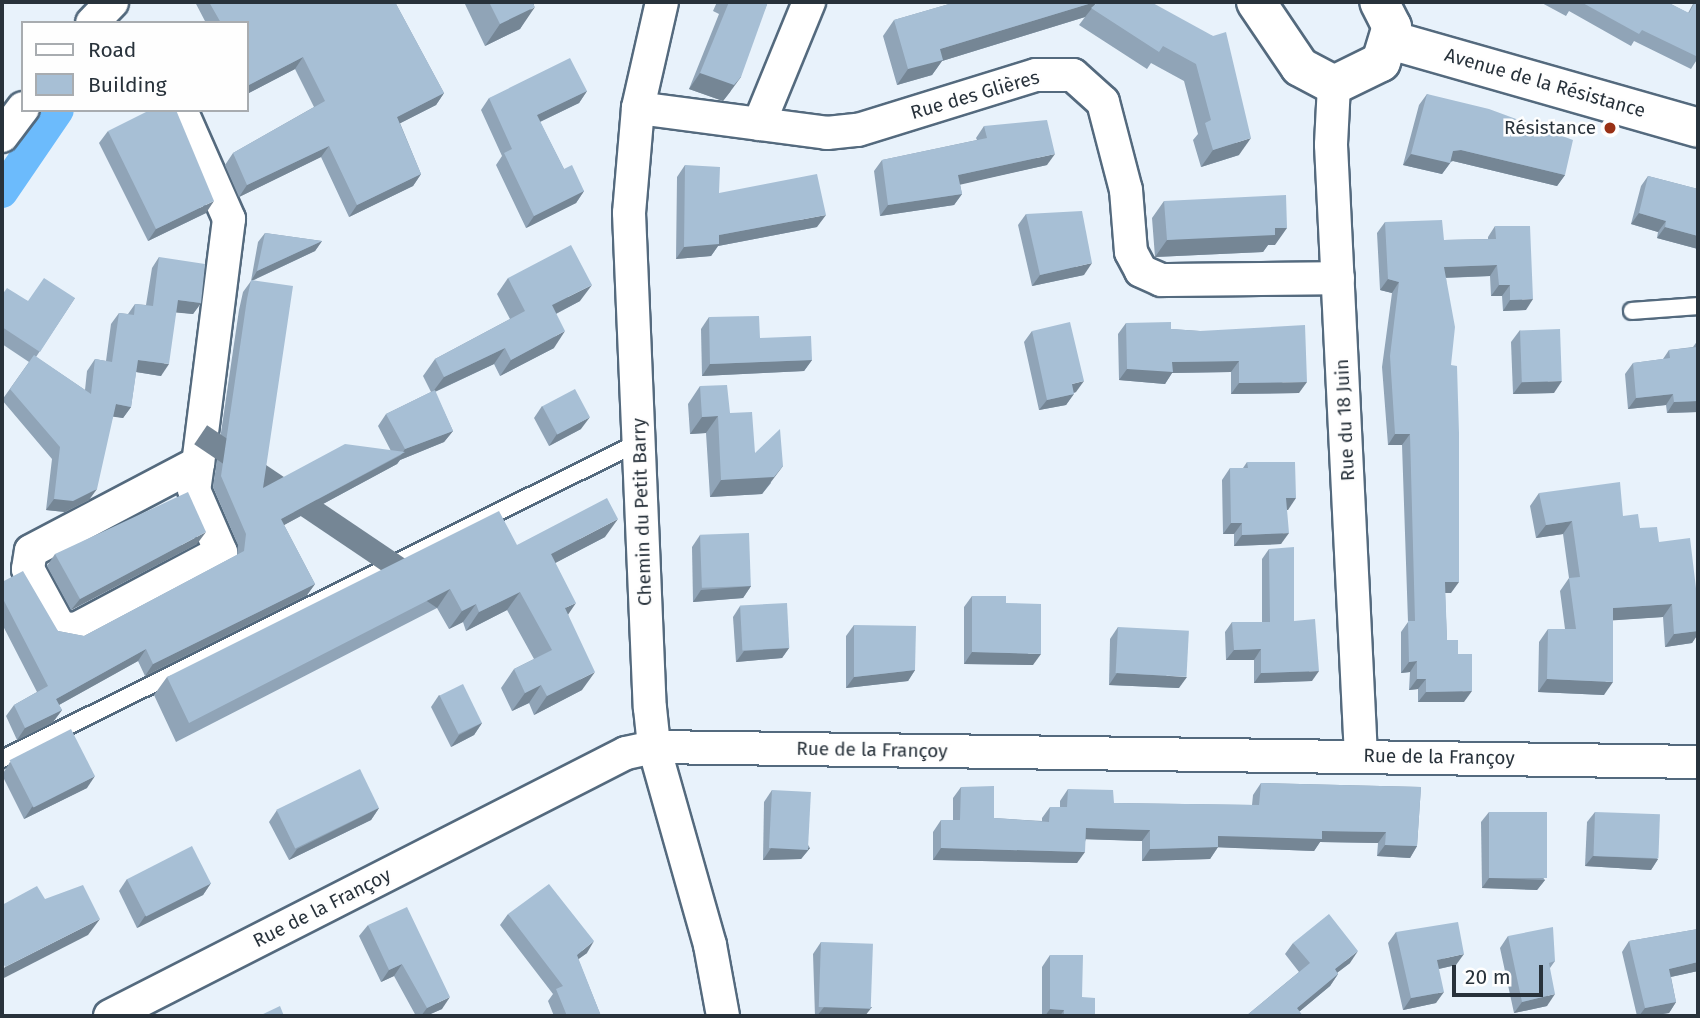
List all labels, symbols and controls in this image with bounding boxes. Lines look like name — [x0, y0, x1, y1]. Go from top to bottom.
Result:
legend — [21, 21, 248, 112]
text: Road — [88, 37, 136, 63]
street label: Avenue de la Résistance — [1442, 43, 1648, 123]
street label: Rue des Glières — [908, 66, 1042, 124]
text: Building — [88, 72, 167, 98]
place label: Résistance — [1504, 117, 1596, 139]
marker: Résistance — [1602, 120, 1618, 136]
street label: Rue du 18 Juin — [1330, 358, 1360, 482]
street label: Chemin du Petit Barry — [627, 418, 657, 606]
street label: Rue de la Françoy — [796, 737, 948, 763]
street label: Rue de la Françoy — [1363, 744, 1515, 770]
street label: Rue de la Françoy — [249, 863, 395, 953]
scale bar — [1455, 951, 1546, 995]
text: 20 m — [1465, 964, 1511, 990]

